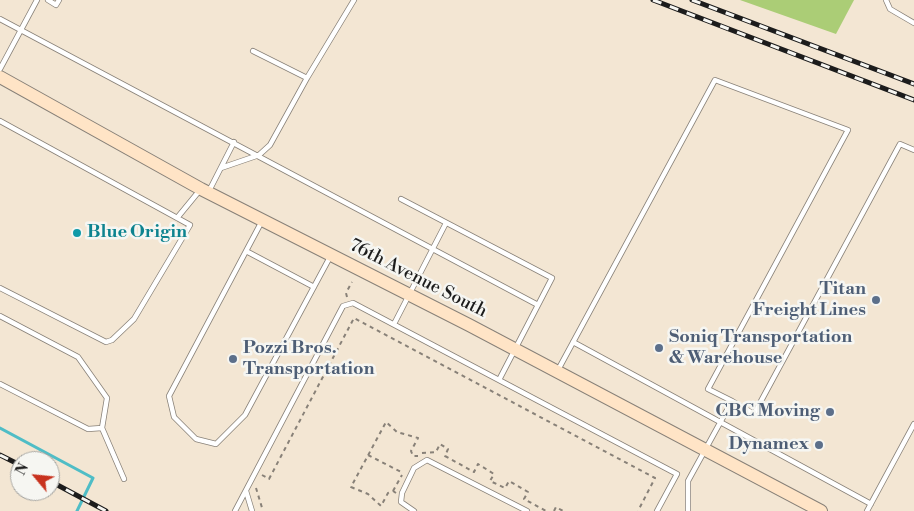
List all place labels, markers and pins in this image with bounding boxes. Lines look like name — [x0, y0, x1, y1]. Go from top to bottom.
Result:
place label: Blue Origin — [87, 222, 187, 244]
marker: Blue Origin — [71, 227, 83, 239]
place label: Titan Freight Lines — [753, 279, 866, 322]
marker: Titan Freight Lines — [870, 294, 882, 306]
place label: Soniq Transportation & Warehouse — [669, 327, 852, 369]
place label: Pozzi Bros. Transportation — [243, 338, 375, 380]
marker: Soniq Transportation & Warehouse — [653, 342, 665, 354]
marker: Pozzi Bros. Transportation — [227, 353, 239, 365]
place label: CBC Moving — [715, 401, 820, 423]
marker: CBC Moving — [824, 406, 836, 418]
place label: Dynamex — [728, 434, 809, 456]
marker: Dynamex — [813, 439, 825, 451]

